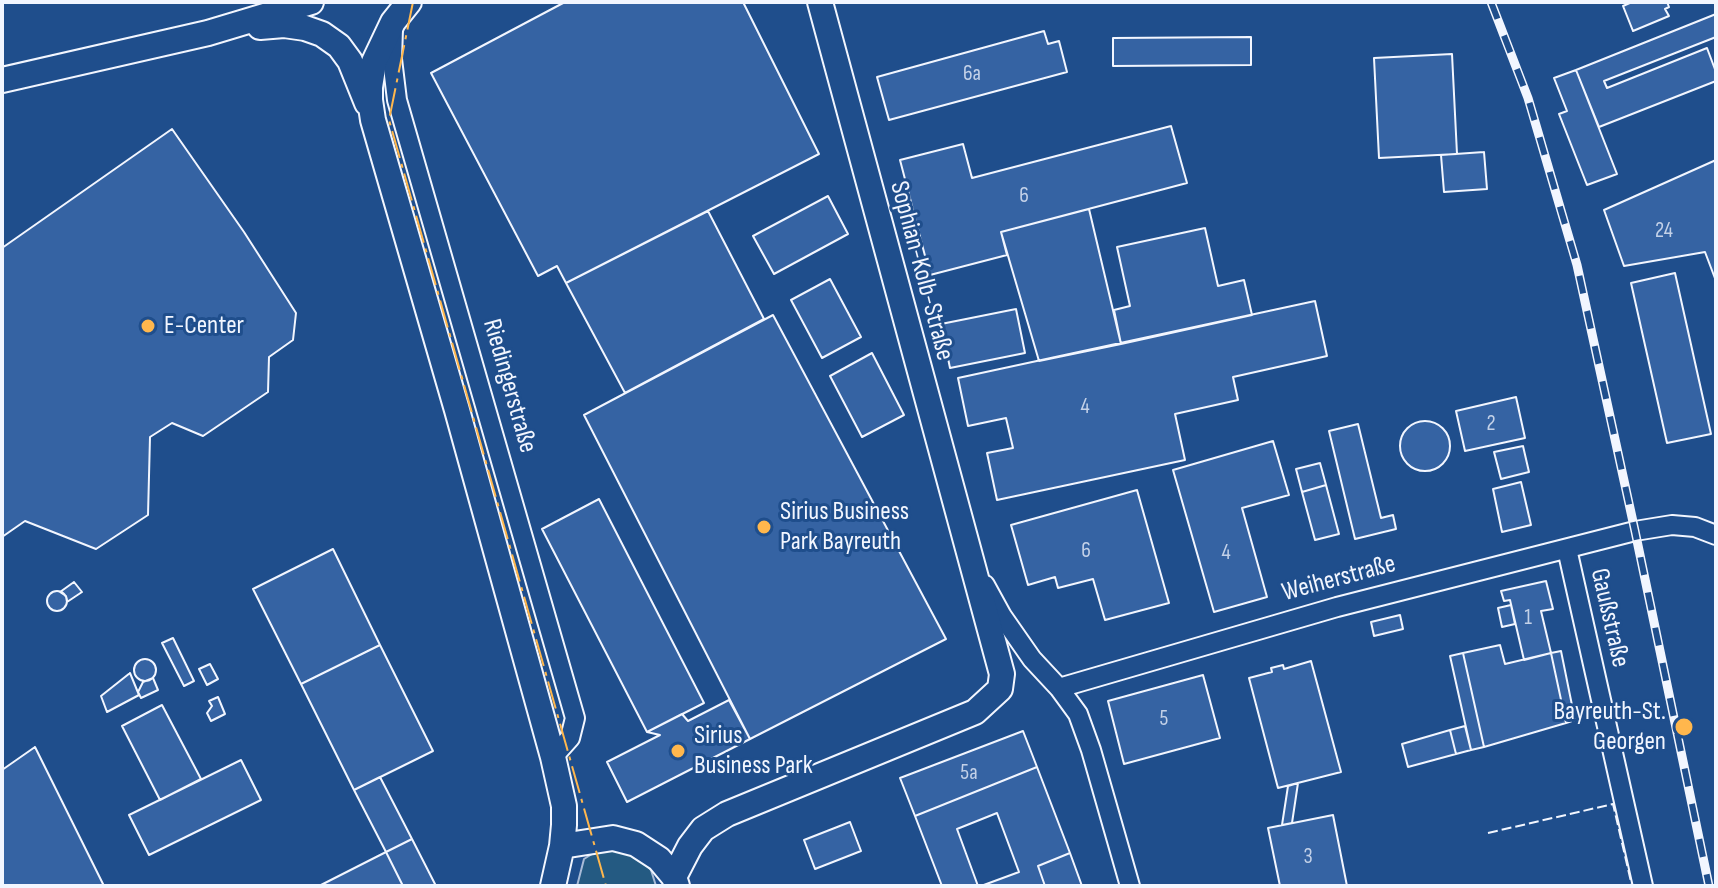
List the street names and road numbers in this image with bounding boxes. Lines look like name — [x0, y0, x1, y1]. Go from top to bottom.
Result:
street label: Sophian-Kolb-Straße — [882, 178, 960, 364]
street label: Riedingerstraße — [475, 316, 543, 456]
street label: Weiherstraße — [1279, 549, 1399, 609]
street label: Gaußstraße — [1583, 566, 1635, 670]

